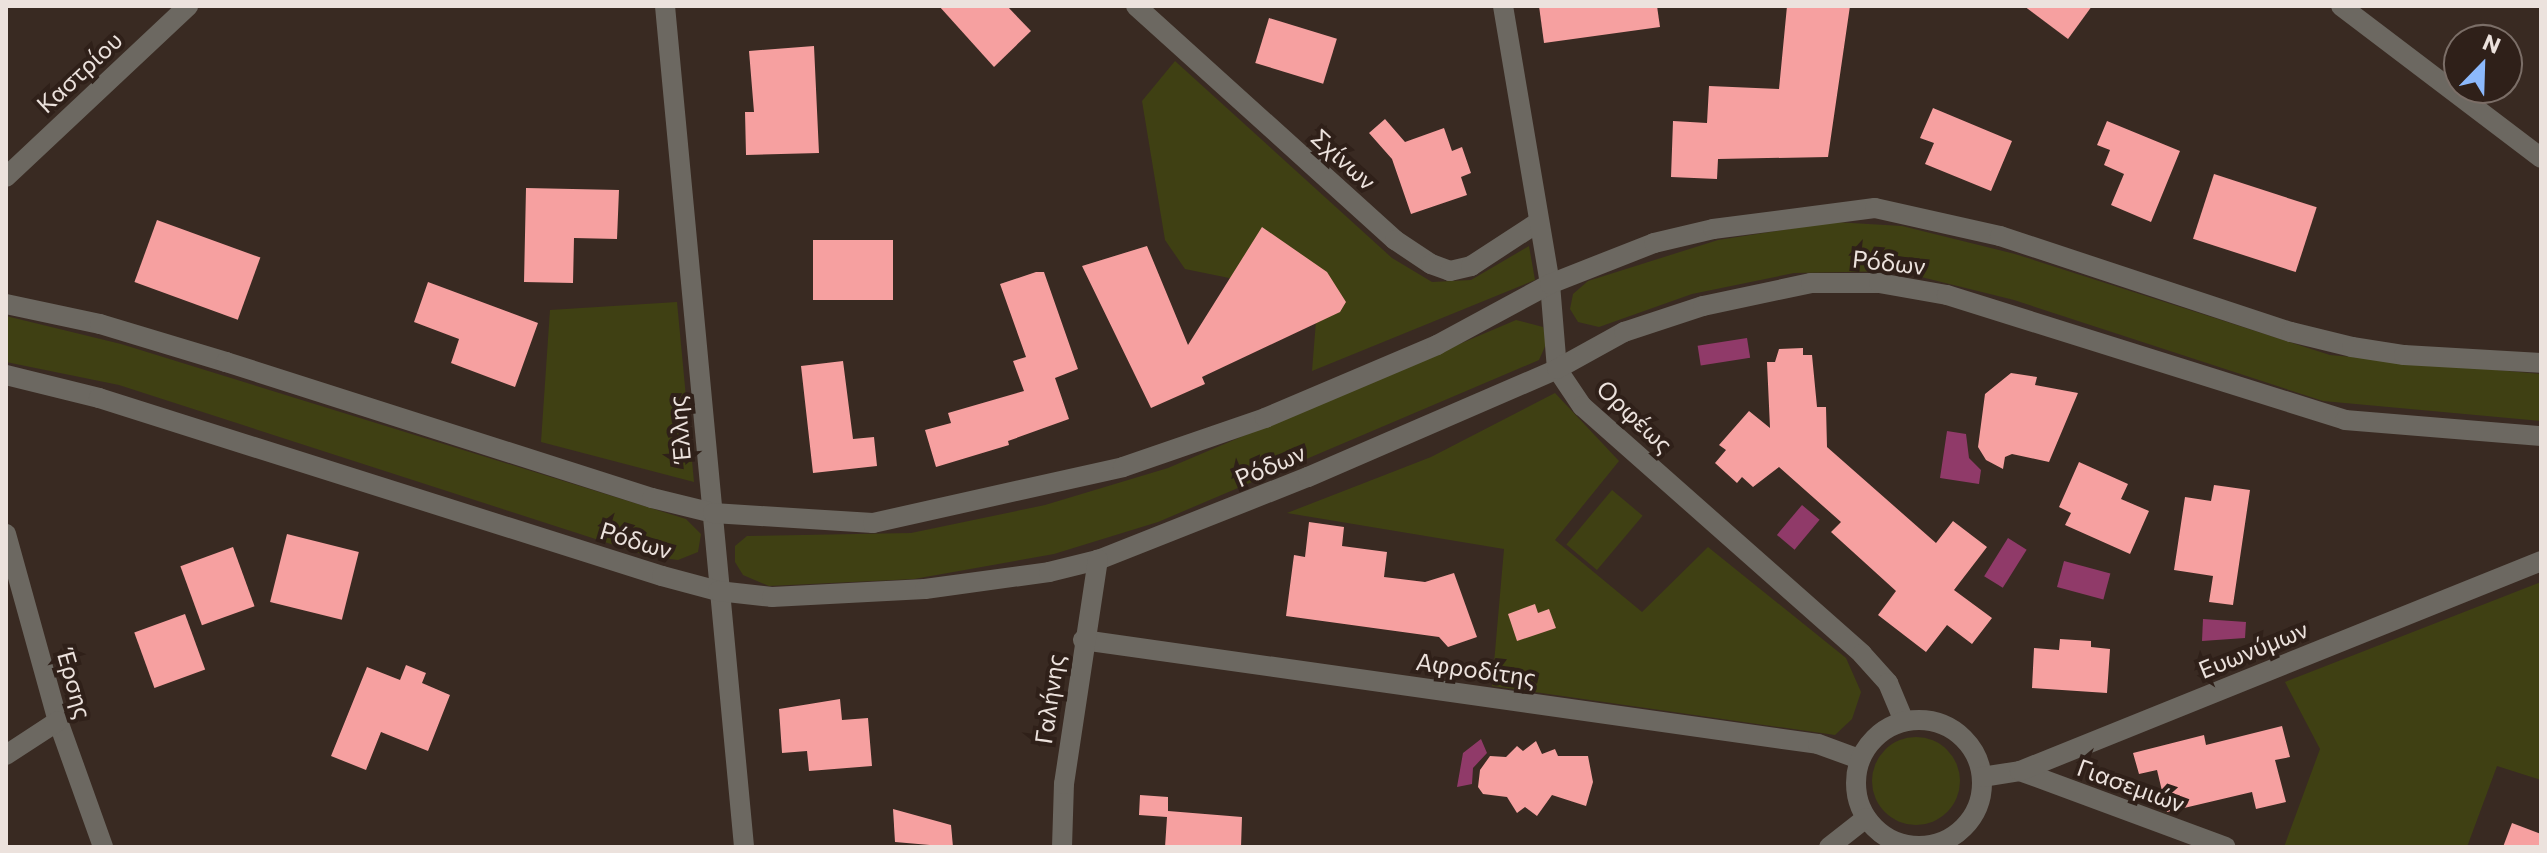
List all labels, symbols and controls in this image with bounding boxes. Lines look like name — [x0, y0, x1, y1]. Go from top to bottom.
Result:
north arrow — [2443, 24, 2523, 104]
street label: Καστρίου — [30, 25, 128, 119]
text: N — [2479, 28, 2505, 59]
street label: Σχίνων — [1306, 123, 1382, 195]
street label: Ρόδων — [1851, 244, 1927, 280]
street label: Ορφέως — [1591, 374, 1679, 458]
street label: Έλλης — [662, 394, 696, 464]
street label: Ρόδων — [1231, 437, 1309, 493]
street label: Ρόδων — [597, 515, 675, 565]
street label: Ευωνύμων — [2194, 614, 2312, 684]
street label: Έρσης — [51, 646, 99, 722]
street label: Αφροδίτης — [1414, 646, 1538, 692]
street label: Γαλήνης — [1028, 652, 1070, 746]
street label: Γιασεμιών — [2073, 752, 2189, 818]

